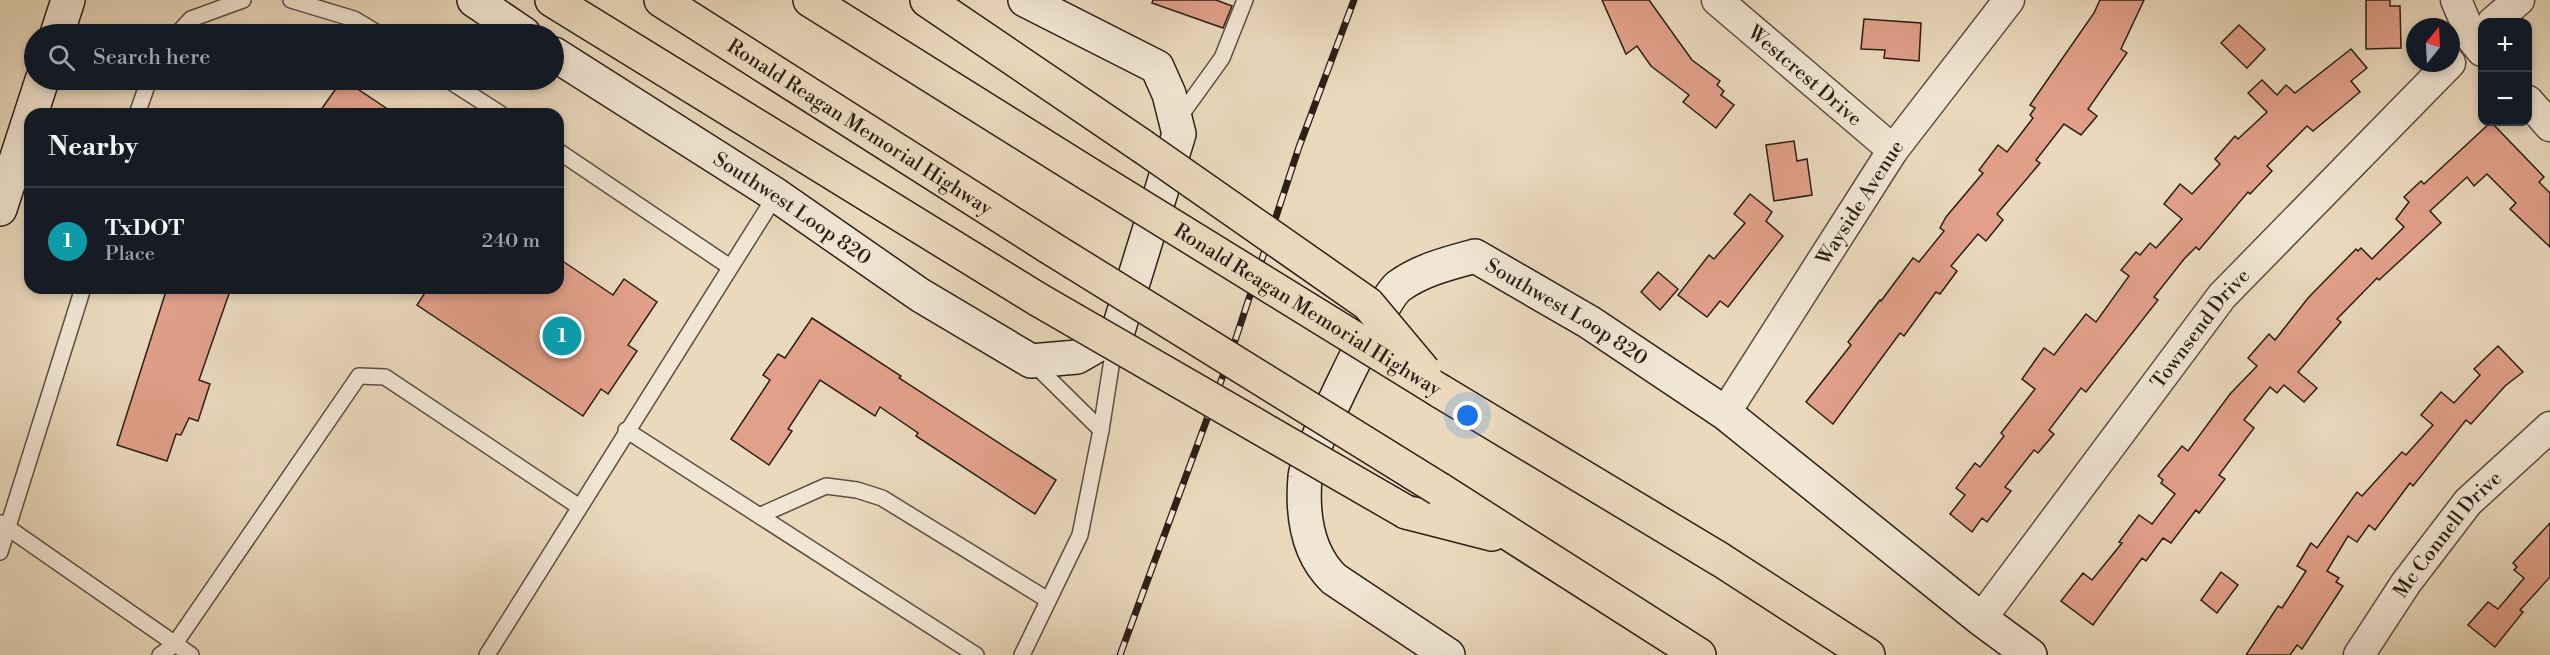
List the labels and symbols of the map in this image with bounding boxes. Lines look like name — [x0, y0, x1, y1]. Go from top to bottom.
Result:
north arrow — [2406, 18, 2460, 72]
street label: Westcrest Drive — [1741, 20, 1867, 132]
street label: Ronald Reagan Memorial Highway — [722, 34, 997, 222]
street label: Wayside Avenue — [1811, 136, 1910, 271]
street label: Southwest Loop 820 — [708, 147, 876, 271]
street label: Ronald Reagan Memorial Highway — [1169, 219, 1446, 403]
street label: Southwest Loop 820 — [1481, 254, 1652, 372]
street label: Townsend Drive — [2146, 264, 2256, 394]
pin: 1 — [542, 314, 582, 358]
your location — [1453, 401, 1482, 430]
street label: Mc Connell Drive — [2389, 466, 2508, 603]

